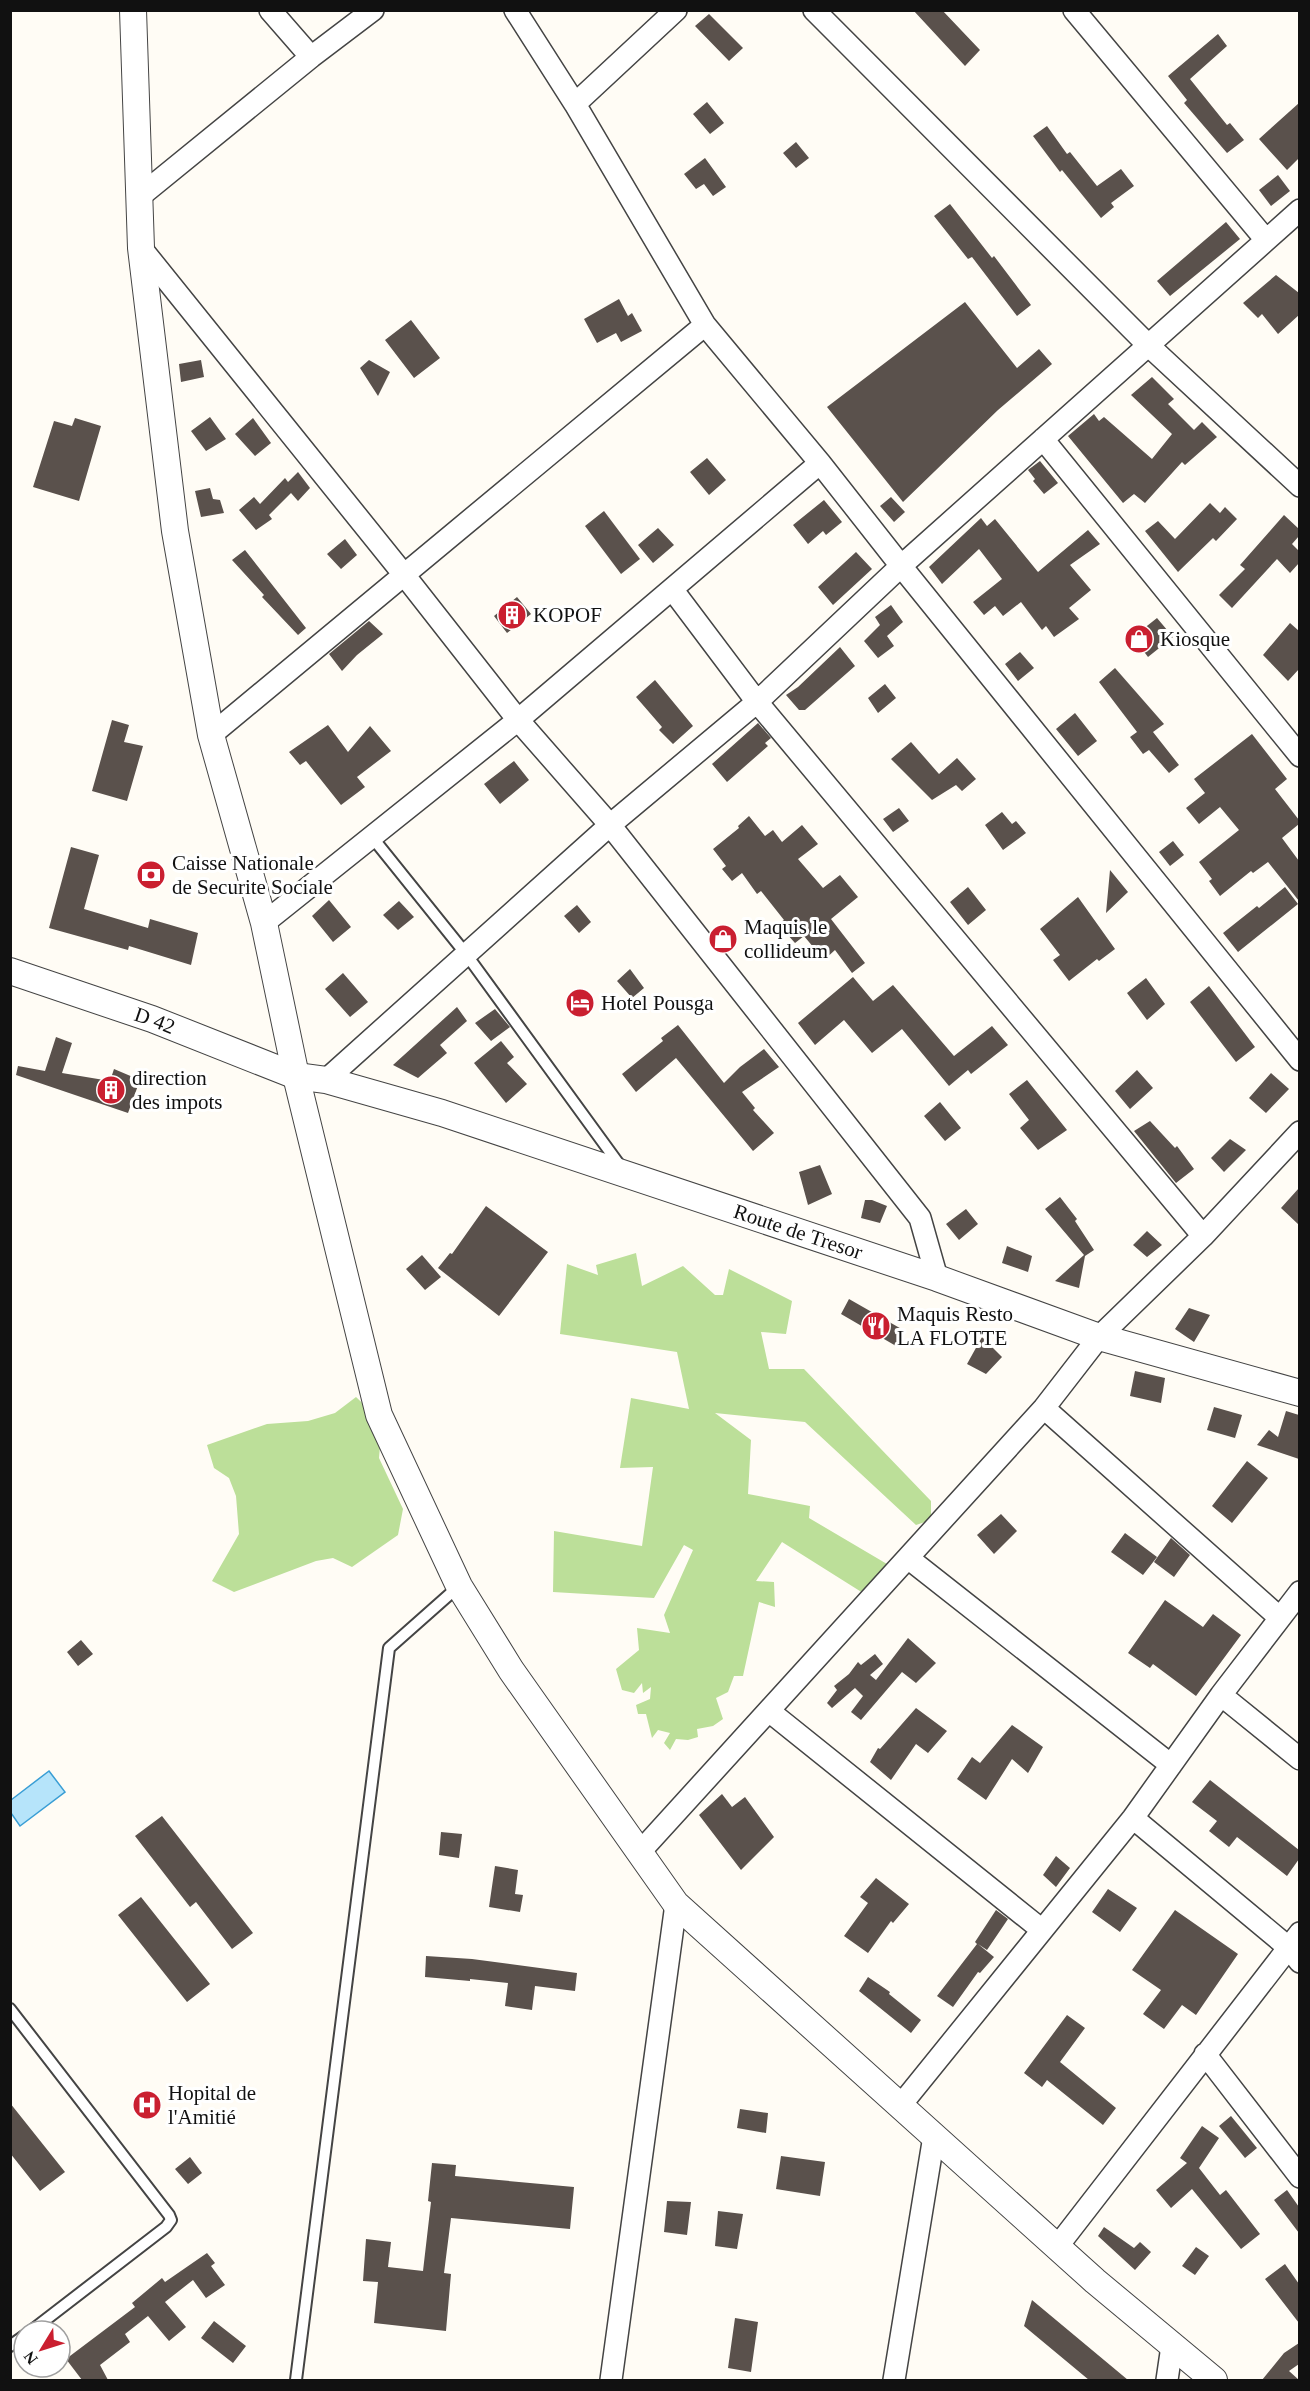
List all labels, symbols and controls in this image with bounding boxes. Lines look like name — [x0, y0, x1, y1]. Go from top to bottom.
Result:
building icon: KOPOF — [496, 599, 528, 631]
place label: KOPOF — [533, 603, 602, 627]
shop icon: Kiosque — [1123, 623, 1155, 655]
place label: Kiosque — [1160, 627, 1230, 651]
place label: Caisse Nationale de Securite Sociale — [172, 851, 333, 899]
bank icon: Caisse Nationale de Securite Sociale — [135, 859, 167, 891]
place label: Maquis le collideum — [744, 915, 828, 963]
shop icon: Maquis le collideum — [707, 923, 739, 955]
hotel icon: Hotel Pousga — [564, 987, 596, 1019]
place label: Hotel Pousga — [601, 991, 714, 1015]
street label: D 42 — [131, 1002, 179, 1039]
place label: direction des impots — [132, 1066, 222, 1114]
building icon: direction des impots — [95, 1074, 127, 1106]
street label: Route de Tresor — [731, 1199, 866, 1264]
place label: Maquis Resto LA FLOTTE — [897, 1302, 1013, 1350]
restaurant icon: Maquis Resto LA FLOTTE — [860, 1310, 892, 1342]
place label: Hopital de l'Amitié — [168, 2081, 256, 2129]
hospital icon: Hopital de l'Amitié — [131, 2089, 163, 2121]
north arrow — [12, 2319, 72, 2379]
text: N — [20, 2348, 41, 2368]

